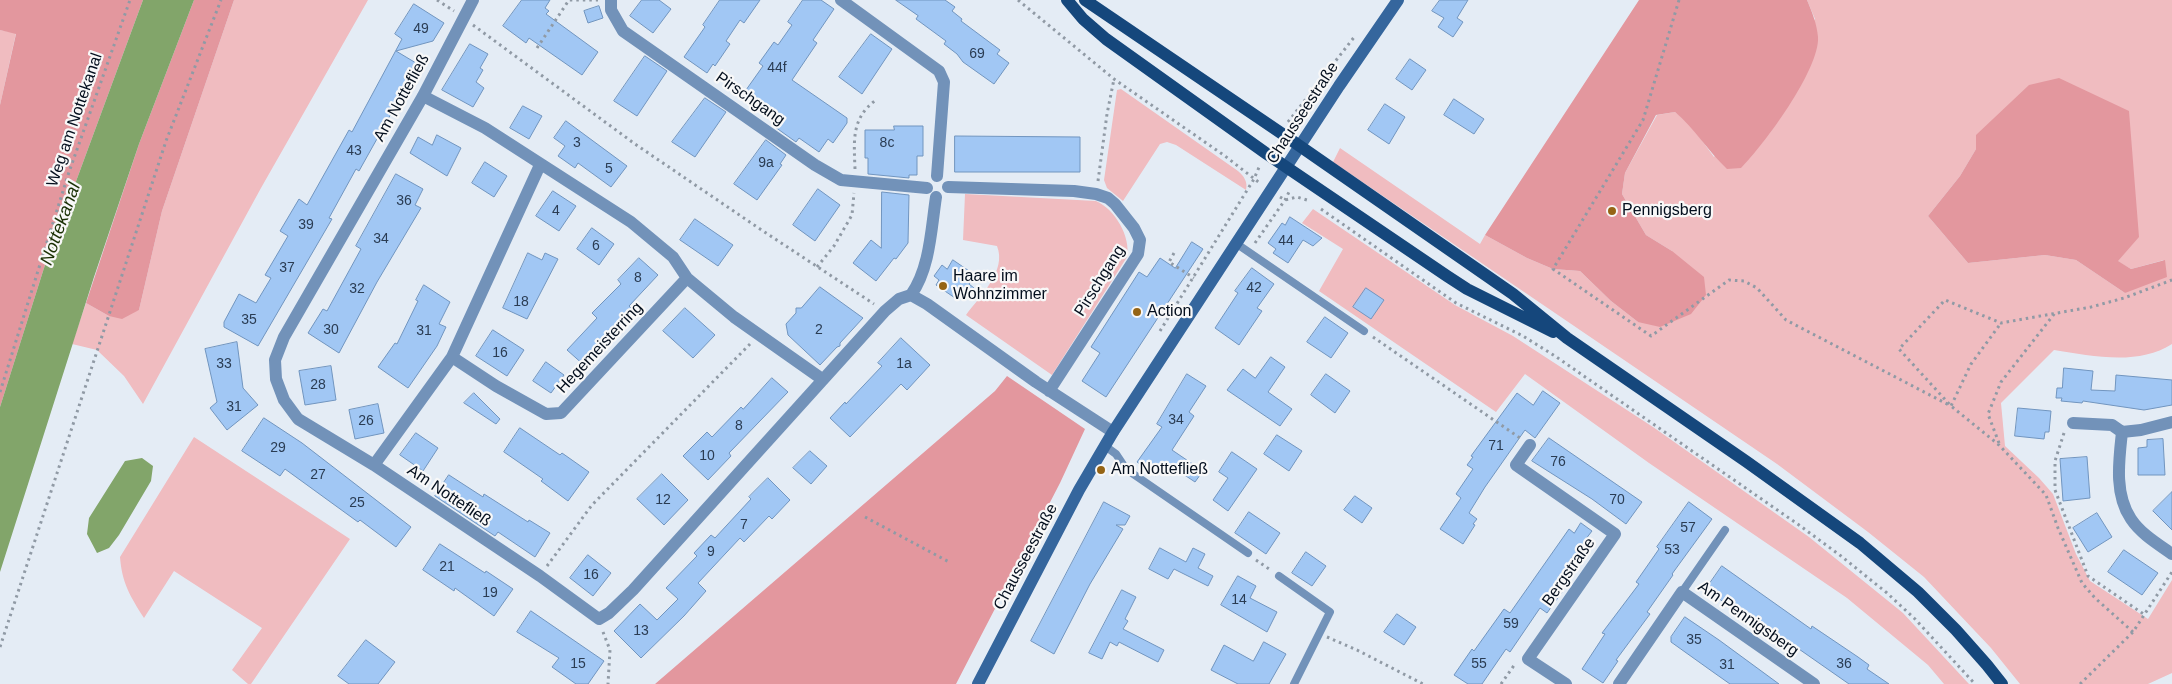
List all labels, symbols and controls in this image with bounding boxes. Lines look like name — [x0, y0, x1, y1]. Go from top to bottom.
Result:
house number: 49 — [413, 21, 429, 37]
house number: 69 — [969, 46, 985, 62]
street label: Weg am Nottekanal — [43, 51, 107, 189]
street label: Am Nottefließ — [370, 51, 434, 145]
street label: Chausseestraße — [1263, 59, 1343, 167]
house number: 44f — [767, 60, 787, 76]
street label: Pirschgang — [712, 68, 788, 130]
house number: 3 — [573, 135, 581, 151]
house number: 8c — [880, 135, 894, 151]
house number: 43 — [346, 143, 362, 159]
house number: 9a — [758, 155, 774, 171]
house number: 5 — [605, 161, 613, 177]
water label: Nottekanal — [36, 180, 86, 268]
house number: 36 — [396, 193, 412, 209]
place label: Pennigsberg — [1622, 201, 1712, 221]
house number: 4 — [552, 203, 560, 219]
marker: Pennigsberg — [1606, 205, 1618, 217]
house number: 39 — [298, 217, 314, 233]
house number: 34 — [373, 231, 389, 247]
house number: 44 — [1278, 233, 1294, 249]
house number: 6 — [592, 238, 600, 254]
street label: Pirschgang — [1071, 242, 1129, 320]
house number: 37 — [279, 260, 295, 276]
place label: Haare im Wohnzimmer — [953, 267, 1047, 305]
house number: 8 — [634, 270, 642, 286]
marker: Haare im Wohnzimmer — [937, 280, 949, 292]
house number: 42 — [1246, 280, 1262, 296]
house number: 32 — [349, 281, 365, 297]
house number: 18 — [513, 294, 529, 310]
street label: Hegemeisterring — [553, 299, 647, 397]
place label: Action — [1147, 302, 1191, 322]
marker: Action — [1131, 306, 1143, 318]
house number: 35 — [241, 312, 257, 328]
house number: 30 — [323, 322, 339, 338]
house number: 2 — [815, 322, 823, 338]
house number: 31 — [416, 323, 432, 339]
house number: 16 — [492, 345, 508, 361]
house number: 33 — [216, 356, 232, 372]
house number: 1a — [896, 356, 912, 372]
house number: 28 — [310, 377, 326, 393]
house number: 31 — [226, 399, 242, 415]
house number: 34 — [1168, 412, 1184, 428]
house number: 26 — [358, 413, 374, 429]
house number: 8 — [735, 418, 743, 434]
house number: 71 — [1488, 438, 1504, 454]
house number: 29 — [270, 440, 286, 456]
house number: 10 — [699, 448, 715, 464]
house number: 76 — [1550, 454, 1566, 470]
place label: Am Nottefließ — [1111, 460, 1208, 480]
street label: Am Nottefließ — [403, 461, 495, 531]
marker: Am Nottefließ — [1095, 464, 1107, 476]
house number: 27 — [310, 467, 326, 483]
house number: 12 — [655, 492, 671, 508]
house number: 70 — [1609, 492, 1625, 508]
house number: 25 — [349, 495, 365, 511]
street label: Chausseestraße — [990, 501, 1062, 613]
house number: 7 — [740, 517, 748, 533]
house number: 57 — [1680, 520, 1696, 536]
street label: Bergstraße — [1538, 534, 1600, 610]
house number: 53 — [1664, 542, 1680, 558]
house number: 9 — [707, 544, 715, 560]
house number: 21 — [439, 559, 455, 575]
house number: 16 — [583, 567, 599, 583]
street label: Am Pennigsberg — [1694, 577, 1802, 661]
house number: 19 — [482, 585, 498, 601]
house number: 14 — [1231, 592, 1247, 608]
house number: 59 — [1503, 616, 1519, 632]
house number: 13 — [633, 623, 649, 639]
house number: 35 — [1686, 632, 1702, 648]
house number: 15 — [570, 656, 586, 672]
house number: 55 — [1471, 656, 1487, 672]
house number: 36 — [1836, 656, 1852, 672]
house number: 31 — [1719, 657, 1735, 673]

